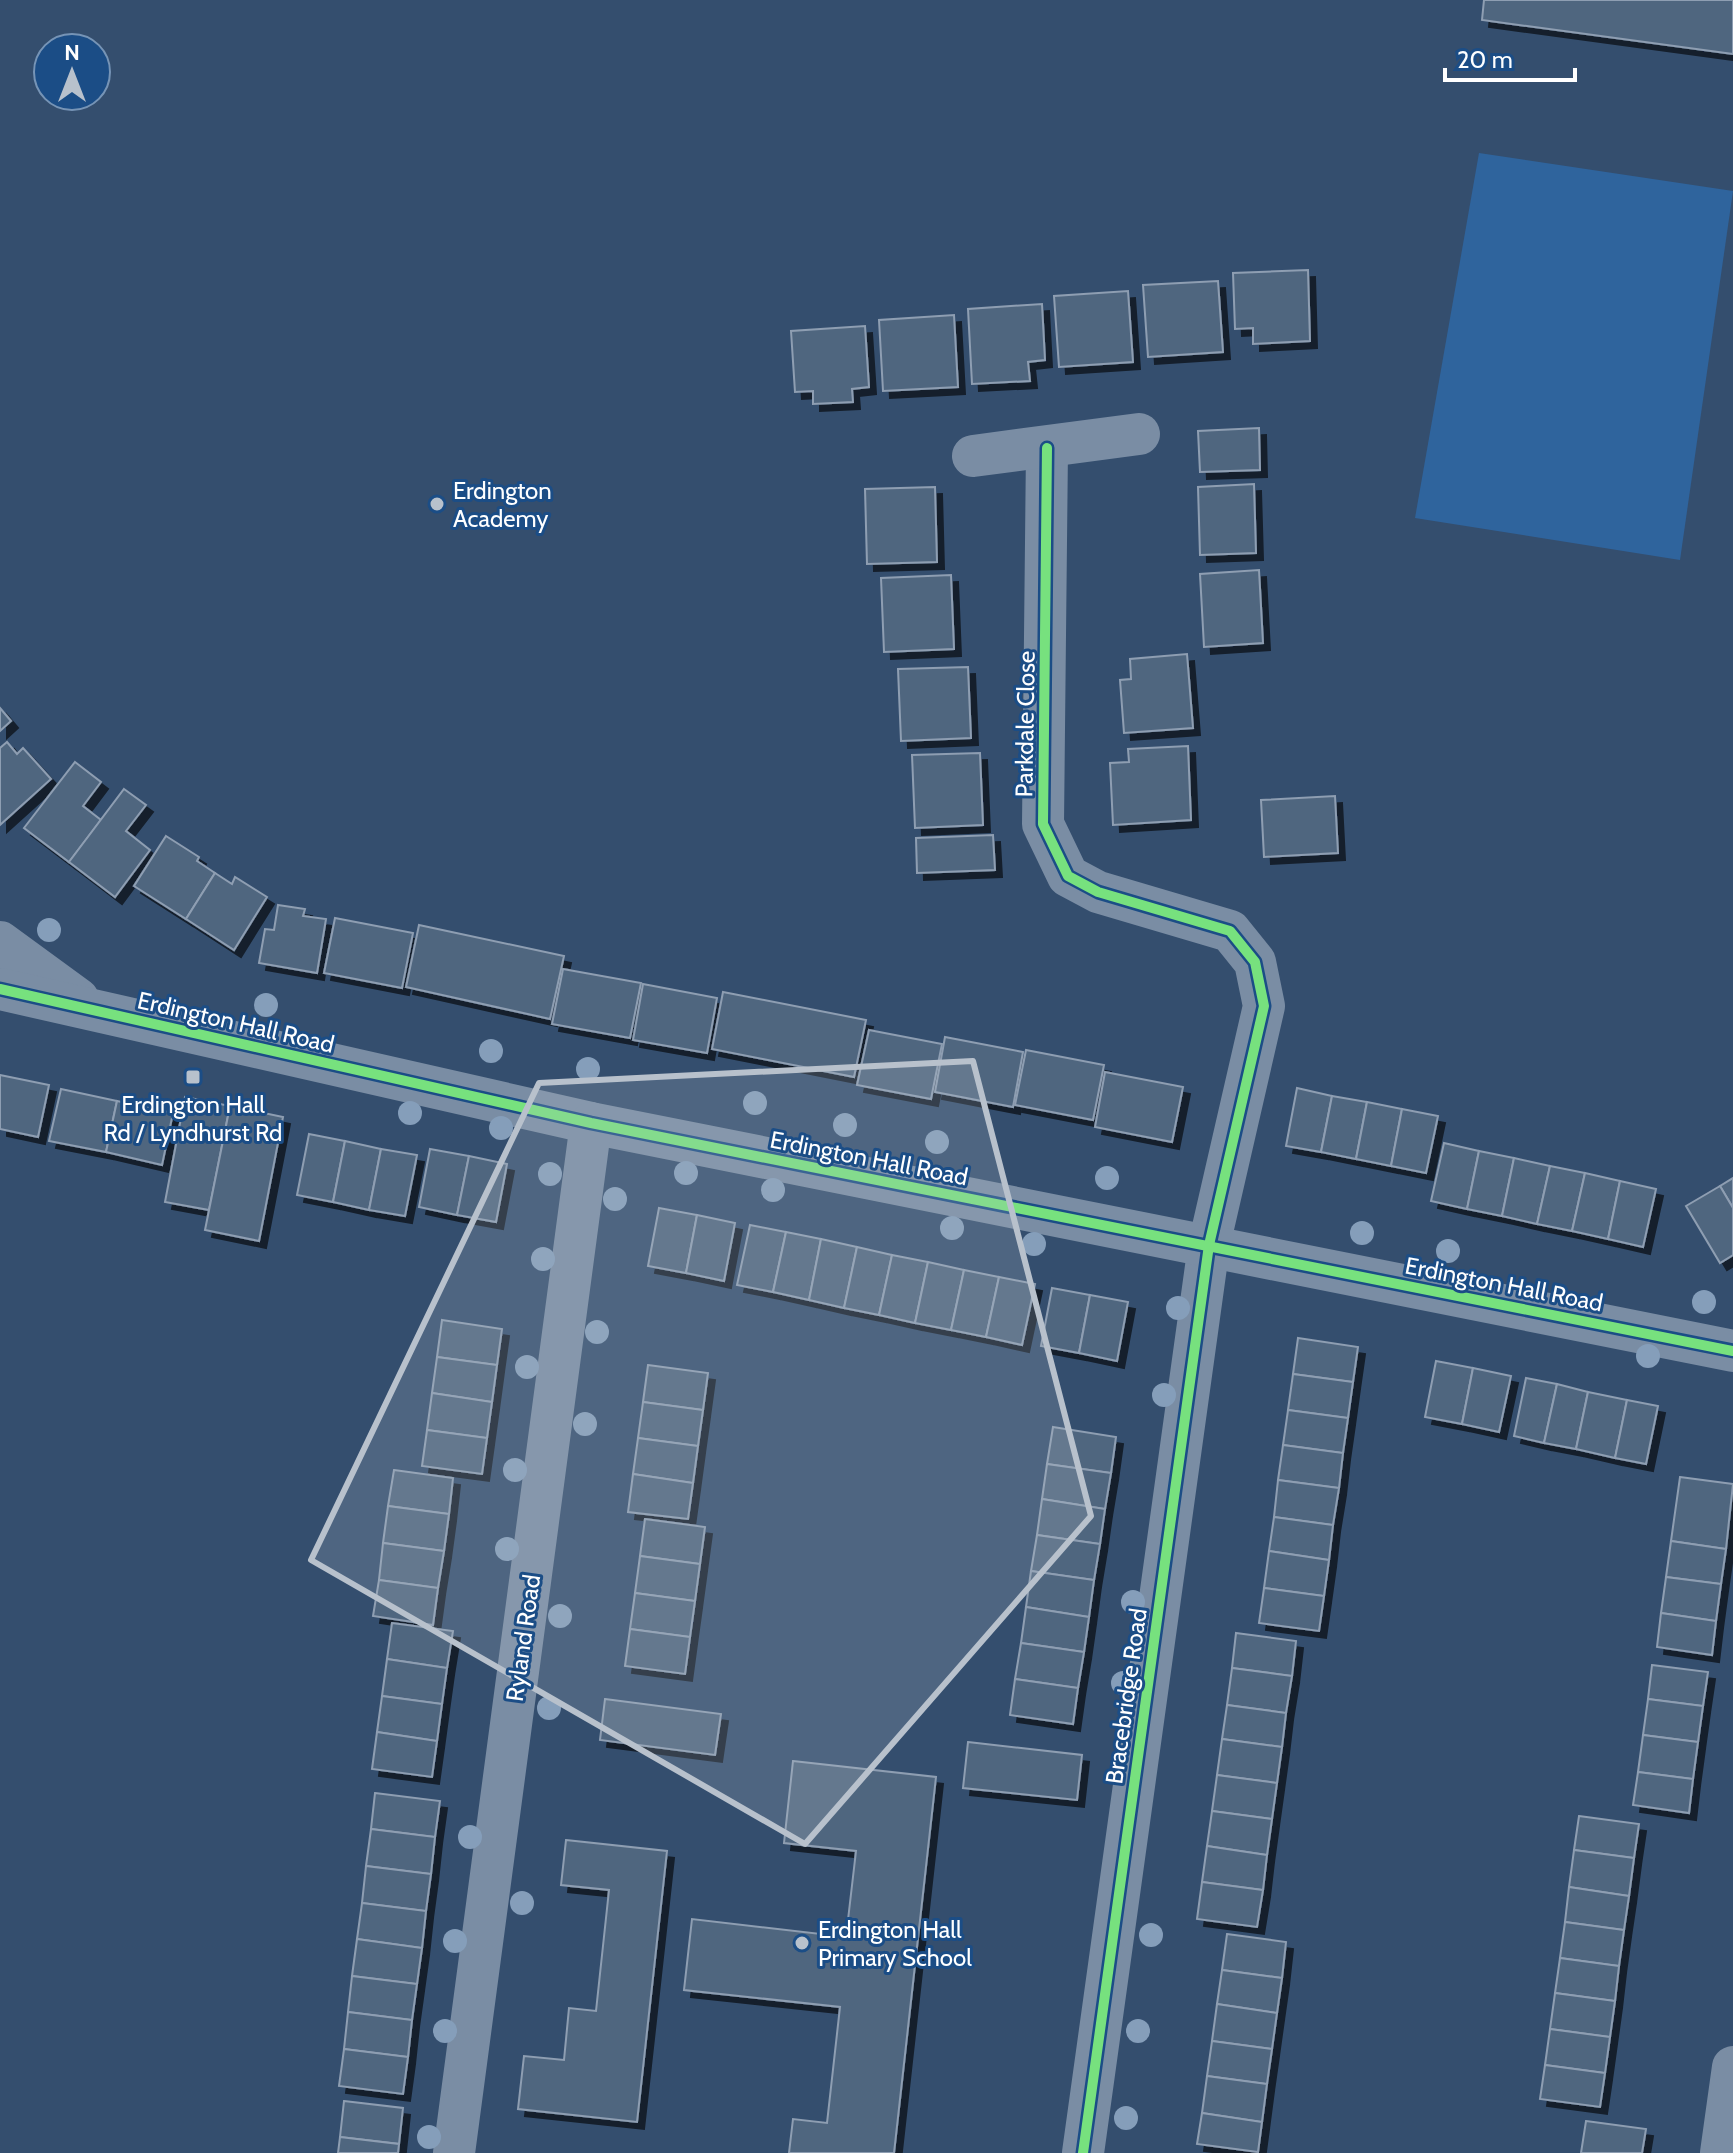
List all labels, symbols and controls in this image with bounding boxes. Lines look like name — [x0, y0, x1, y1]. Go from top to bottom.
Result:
north arrow — [32, 32, 112, 112]
scale bar — [1445, 32, 1575, 82]
text: N — [64, 39, 80, 66]
text: 20 m — [1457, 45, 1513, 74]
place label: Erdington Academy — [453, 476, 552, 533]
marker: Erdington Academy — [428, 495, 446, 513]
street label: Parkdale Close — [1009, 650, 1041, 798]
street label: Erdington Hall Road — [135, 985, 337, 1059]
marker: Erdington Hall Rd / Lyndhurst Rd — [184, 1068, 202, 1086]
place label: Erdington Hall Rd / Lyndhurst Rd — [104, 1090, 282, 1147]
street label: Erdington Hall Road — [768, 1125, 970, 1191]
street label: Erdington Hall Road — [1403, 1251, 1605, 1317]
street label: Ryland Road — [500, 1573, 546, 1703]
street label: Bracebridge Road — [1099, 1606, 1153, 1786]
place label: Erdington Hall Primary School — [818, 1915, 972, 1972]
marker: Erdington Hall Primary School — [793, 1934, 811, 1952]

